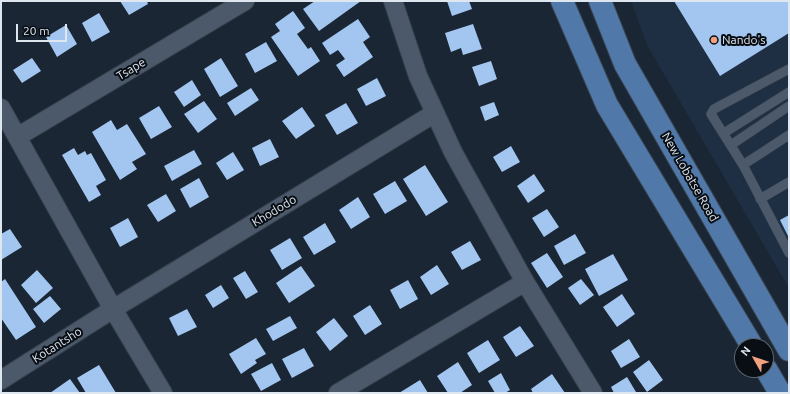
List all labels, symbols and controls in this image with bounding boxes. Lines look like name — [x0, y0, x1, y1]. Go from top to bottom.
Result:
scale bar — [18, 16, 69, 42]
text: 20 m — [23, 24, 50, 37]
place label: Nando's — [722, 33, 765, 47]
marker: Nando's — [709, 35, 719, 45]
street label: Tsape — [114, 55, 148, 83]
street label: New Lobatse Road — [659, 130, 721, 224]
street label: Khododo — [249, 192, 299, 230]
street label: Kotantsho — [30, 324, 84, 366]
north arrow — [734, 338, 774, 378]
text: N — [738, 344, 753, 358]

